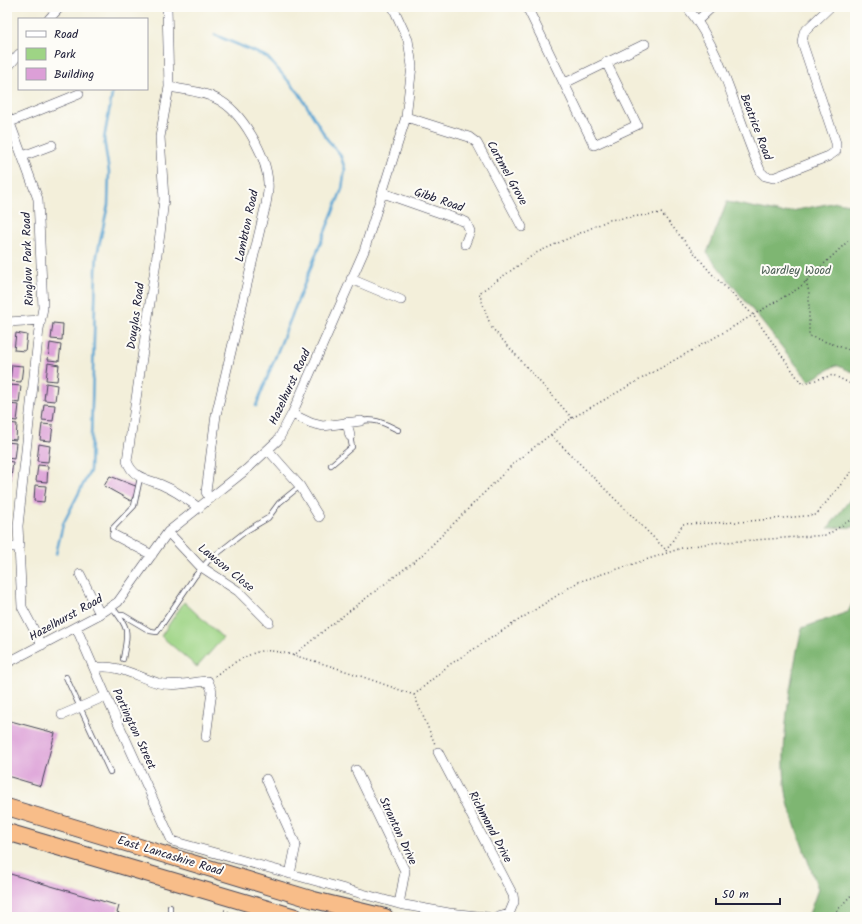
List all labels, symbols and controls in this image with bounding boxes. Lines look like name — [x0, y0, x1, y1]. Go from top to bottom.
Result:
legend — [18, 18, 148, 90]
text: Road — [54, 25, 79, 44]
text: Park — [54, 45, 76, 64]
text: Building — [54, 65, 94, 84]
street label: Beatrice Road — [735, 91, 778, 164]
street label: Cartmel Grove — [481, 137, 533, 209]
street label: Gibb Road — [411, 183, 467, 218]
street label: Lambton Road — [230, 187, 264, 264]
street label: Ringlow Park Road — [17, 211, 39, 306]
park label: Wardley Wood — [761, 261, 832, 280]
street label: Douglas Road — [122, 280, 150, 351]
street label: Hazelhurst Road — [264, 345, 316, 428]
street label: Lawson Close — [194, 539, 259, 597]
street label: Hazelhurst Road — [25, 589, 107, 646]
street label: Partington Street — [107, 685, 161, 773]
street label: Richmond Drive — [463, 788, 517, 867]
street label: Stranton Drive — [374, 794, 422, 869]
street label: East Lancashire Road — [115, 831, 226, 881]
scale bar — [716, 880, 780, 906]
text: 50 m — [722, 885, 749, 904]

